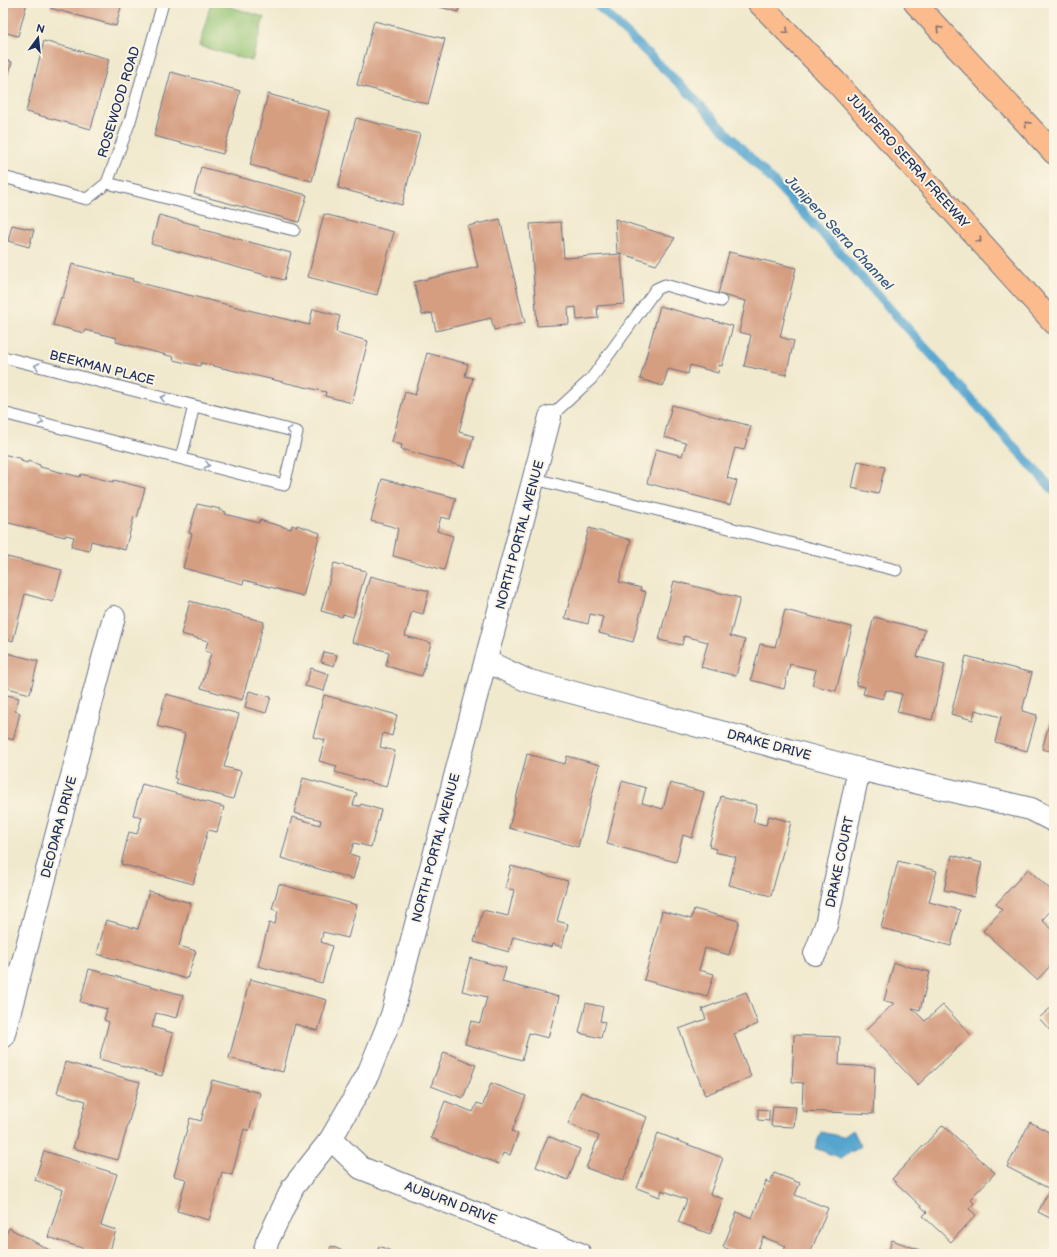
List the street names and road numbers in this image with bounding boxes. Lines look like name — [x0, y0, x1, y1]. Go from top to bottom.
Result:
street label: ROSEWOOD ROAD — [94, 44, 144, 160]
street label: JUNIPERO SERRA FREEWAY — [843, 91, 973, 232]
street label: BEEKMAN PLACE — [48, 347, 157, 389]
street label: NORTH PORTAL AVENUE — [492, 458, 548, 611]
street label: DRAKE DRIVE — [725, 726, 813, 764]
street label: NORTH PORTAL AVENUE — [408, 771, 464, 924]
street label: DEODARA DRIVE — [38, 774, 80, 880]
street label: DRAKE COURT — [823, 815, 858, 909]
street label: AUBURN DRIVE — [403, 1178, 500, 1228]

